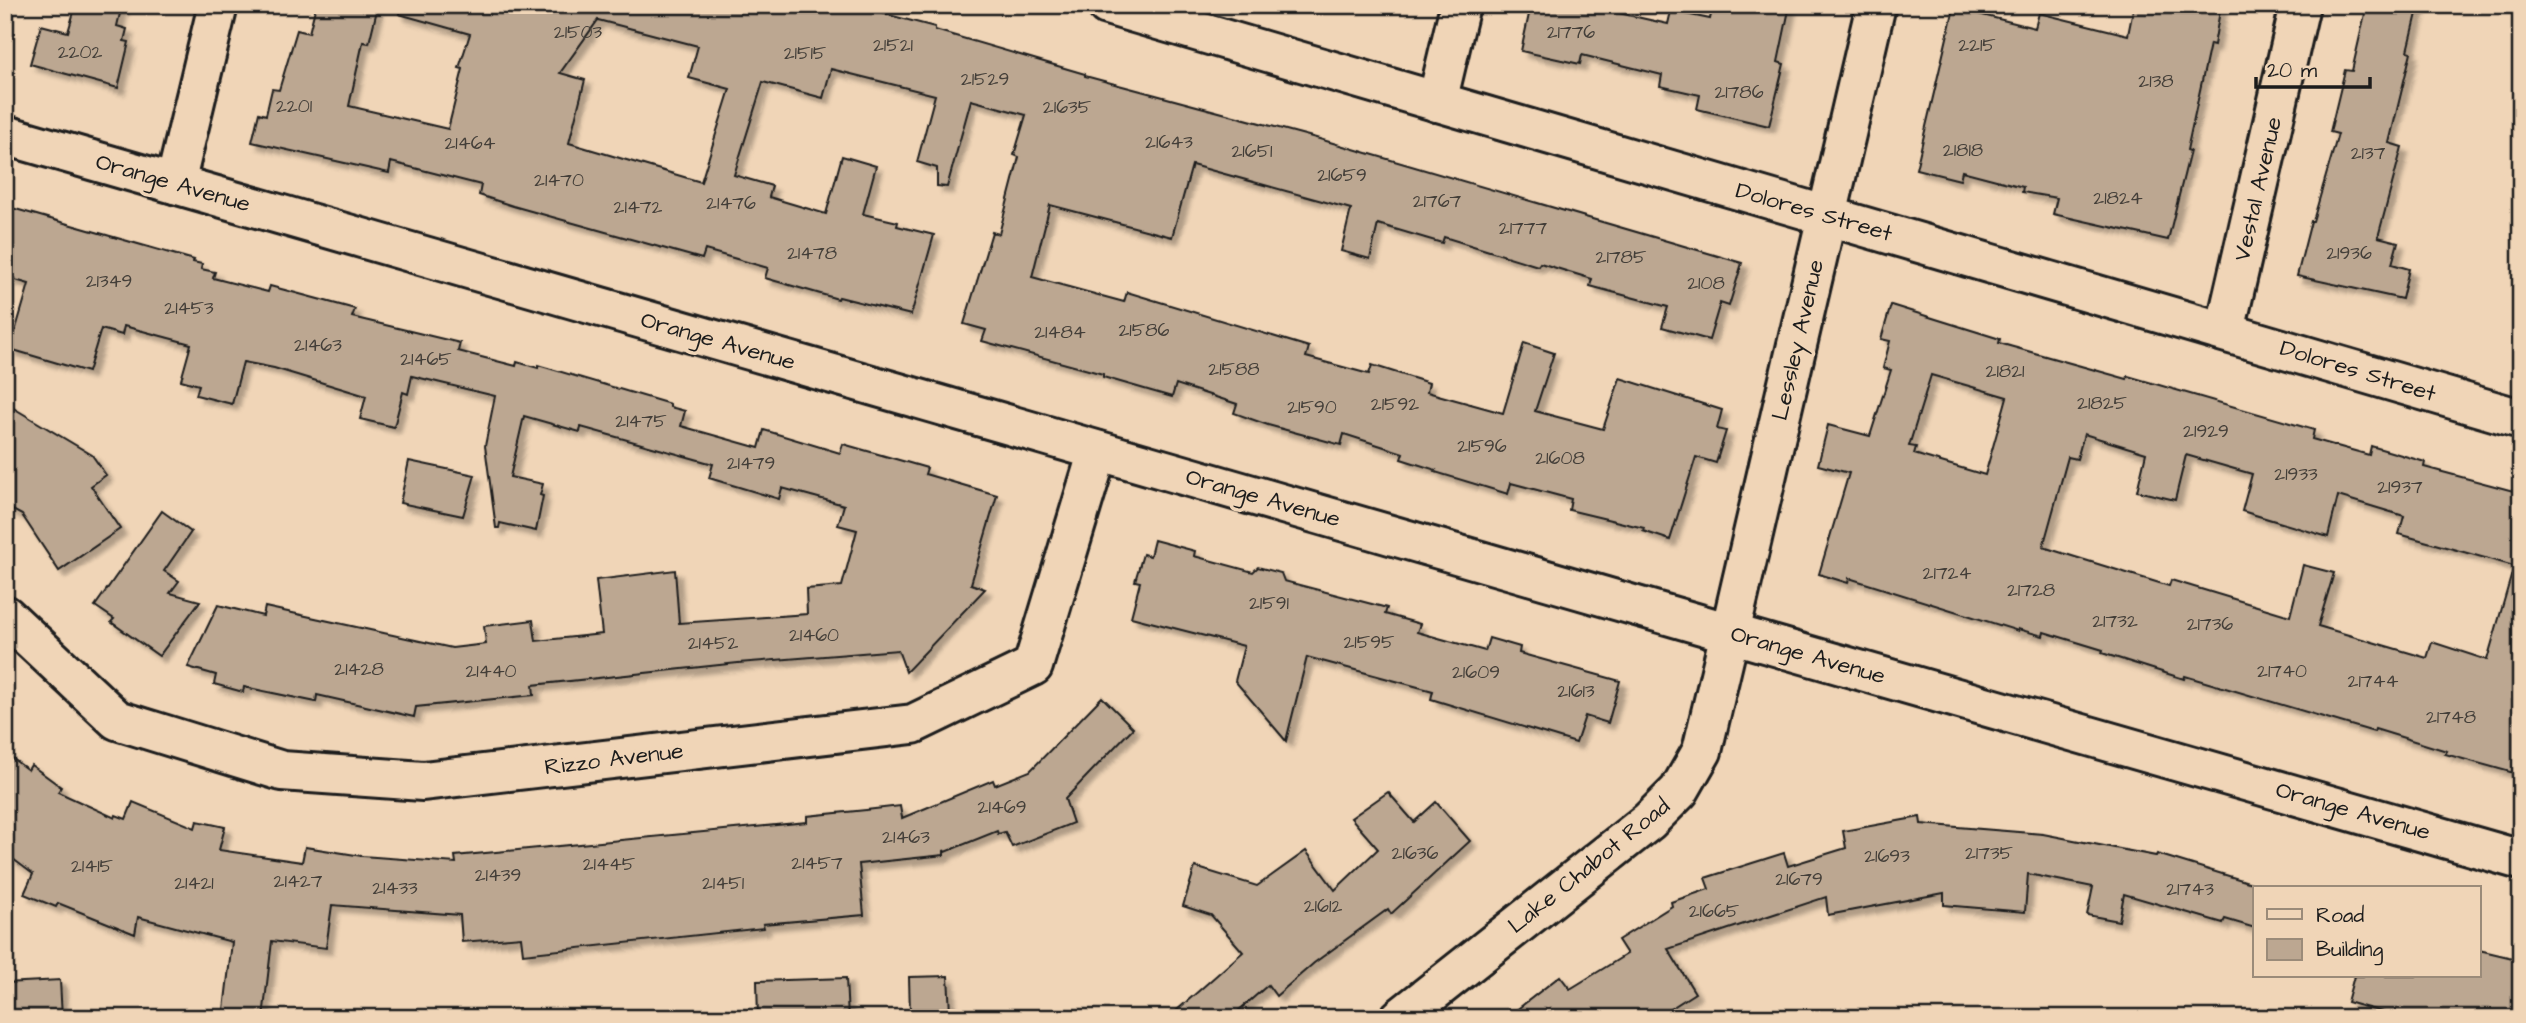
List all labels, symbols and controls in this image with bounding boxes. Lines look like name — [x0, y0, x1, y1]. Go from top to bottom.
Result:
house number: 21503 — [554, 19, 603, 46]
house number: 21776 — [1547, 19, 1595, 46]
house number: 21521 — [873, 32, 914, 59]
house number: 2215 — [1958, 32, 1996, 59]
house number: 2202 — [58, 39, 102, 66]
house number: 21515 — [784, 40, 827, 67]
scale bar — [2256, 46, 2370, 90]
text: 20 m — [2267, 56, 2318, 85]
house number: 21529 — [961, 66, 1009, 93]
house number: 2138 — [2138, 68, 2174, 95]
house number: 21786 — [1714, 79, 1764, 106]
house number: 2201 — [276, 93, 313, 120]
house number: 21635 — [1043, 94, 1092, 121]
street label: Vestal Avenue — [2226, 114, 2290, 264]
house number: 21643 — [1145, 129, 1193, 156]
house number: 21464 — [444, 130, 496, 157]
house number: 21818 — [1943, 137, 1983, 164]
house number: 21651 — [1231, 138, 1273, 165]
house number: 2137 — [2351, 140, 2386, 167]
street label: Orange Avenue — [92, 146, 254, 221]
house number: 21659 — [1317, 162, 1367, 189]
house number: 21470 — [534, 167, 584, 194]
street label: Dolores Street — [1732, 174, 1897, 250]
house number: 21824 — [2093, 185, 2143, 212]
house number: 21767 — [1413, 188, 1462, 215]
house number: 21476 — [706, 190, 756, 217]
house number: 21472 — [614, 194, 663, 221]
house number: 21777 — [1499, 215, 1547, 242]
house number: 21478 — [787, 240, 837, 267]
house number: 21936 — [2326, 240, 2372, 267]
house number: 21785 — [1596, 244, 1647, 271]
street label: Lessley Avenue — [1764, 256, 1833, 424]
house number: 21349 — [86, 268, 132, 295]
house number: 2108 — [1687, 270, 1725, 297]
house number: 21453 — [164, 295, 214, 322]
street label: Orange Avenue — [637, 304, 799, 379]
house number: 21586 — [1119, 317, 1170, 344]
house number: 21484 — [1034, 319, 1086, 346]
house number: 21463 — [294, 332, 342, 359]
street label: Dolores Street — [2276, 332, 2440, 410]
house number: 21465 — [400, 346, 452, 373]
house number: 21588 — [1208, 356, 1260, 383]
house number: 21821 — [1986, 358, 2025, 385]
house number: 21825 — [2077, 390, 2128, 417]
house number: 21592 — [1371, 391, 1419, 418]
house number: 21590 — [1287, 394, 1337, 421]
house number: 21475 — [615, 408, 667, 435]
house number: 21929 — [2183, 418, 2229, 445]
house number: 21596 — [1457, 433, 1507, 460]
house number: 21608 — [1535, 445, 1585, 472]
house number: 21479 — [727, 450, 775, 477]
street label: Orange Avenue — [1182, 461, 1344, 536]
house number: 21933 — [2274, 461, 2318, 488]
house number: 21937 — [2377, 474, 2423, 501]
house number: 21724 — [1923, 560, 1971, 587]
house number: 21728 — [2007, 577, 2055, 604]
house number: 21591 — [1249, 590, 1290, 617]
house number: 21732 — [2092, 608, 2138, 635]
house number: 21736 — [2187, 611, 2233, 638]
street label: Orange Avenue — [1727, 618, 1889, 693]
house number: 21460 — [789, 622, 839, 649]
house number: 21595 — [1343, 629, 1395, 656]
house number: 21452 — [688, 630, 738, 657]
house number: 21428 — [334, 656, 384, 683]
house number: 21440 — [465, 658, 517, 685]
house number: 21740 — [2257, 658, 2307, 685]
house number: 21609 — [1452, 659, 1500, 686]
house number: 21744 — [2348, 668, 2398, 695]
house number: 21613 — [1557, 678, 1595, 705]
house number: 21748 — [2426, 704, 2476, 731]
street label: Rizzo Avenue — [543, 735, 685, 783]
street label: Orange Avenue — [2272, 774, 2434, 849]
street label: Lake Chabot Road — [1501, 791, 1677, 941]
house number: 21469 — [978, 794, 1026, 821]
house number: 21463 — [882, 824, 930, 851]
house number: 21636 — [1392, 840, 1438, 867]
house number: 21735 — [1965, 840, 2014, 867]
house number: 21693 — [1864, 843, 1910, 870]
house number: 21457 — [791, 850, 843, 877]
house number: 21445 — [583, 851, 636, 878]
house number: 21415 — [71, 853, 114, 880]
house number: 21439 — [475, 862, 521, 889]
house number: 21679 — [1775, 866, 1823, 893]
house number: 21427 — [274, 868, 323, 895]
house number: 21421 — [174, 870, 214, 897]
house number: 21451 — [702, 870, 745, 897]
house number: 21433 — [372, 875, 418, 902]
house number: 21743 — [2166, 876, 2214, 903]
legend — [2253, 886, 2480, 978]
house number: 21612 — [1304, 893, 1342, 920]
house number: 21665 — [1689, 898, 1740, 925]
text: Road — [2316, 901, 2364, 930]
text: Building — [2316, 935, 2384, 966]

